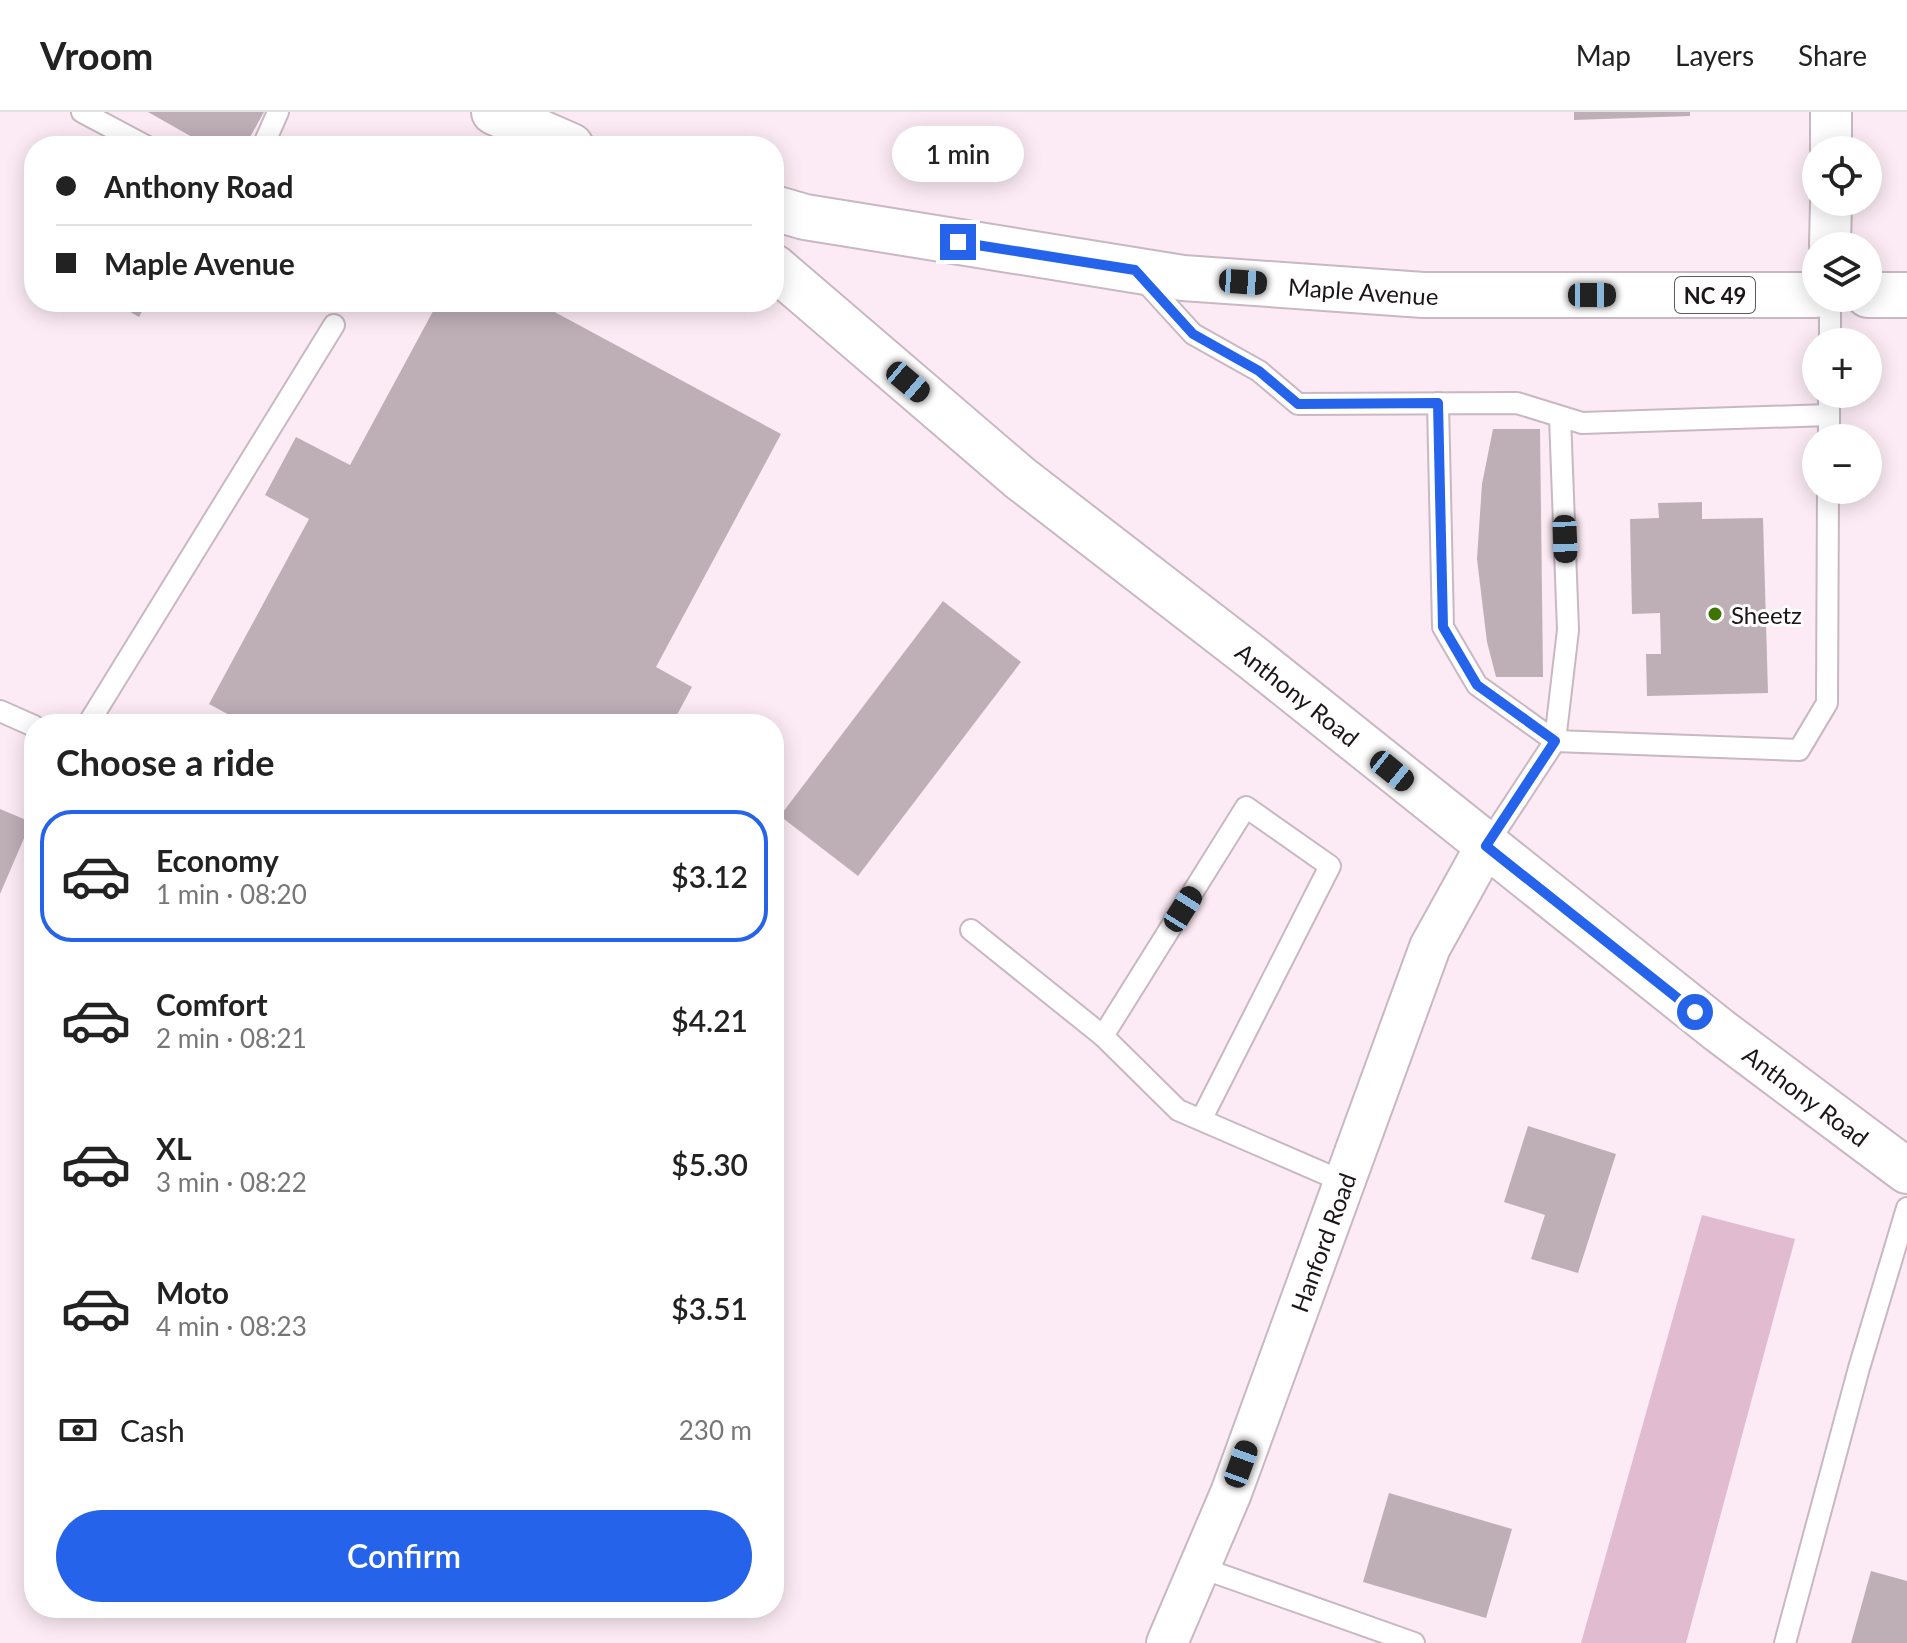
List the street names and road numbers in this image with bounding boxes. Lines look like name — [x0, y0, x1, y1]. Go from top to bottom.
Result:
street label: Maple Avenue — [1287, 271, 1439, 310]
road number: NC 49 — [1675, 277, 1755, 313]
street label: Anthony Road — [1231, 636, 1365, 752]
street label: Anthony Road — [1738, 1039, 1875, 1152]
street label: Hanford Road — [1284, 1169, 1361, 1316]

